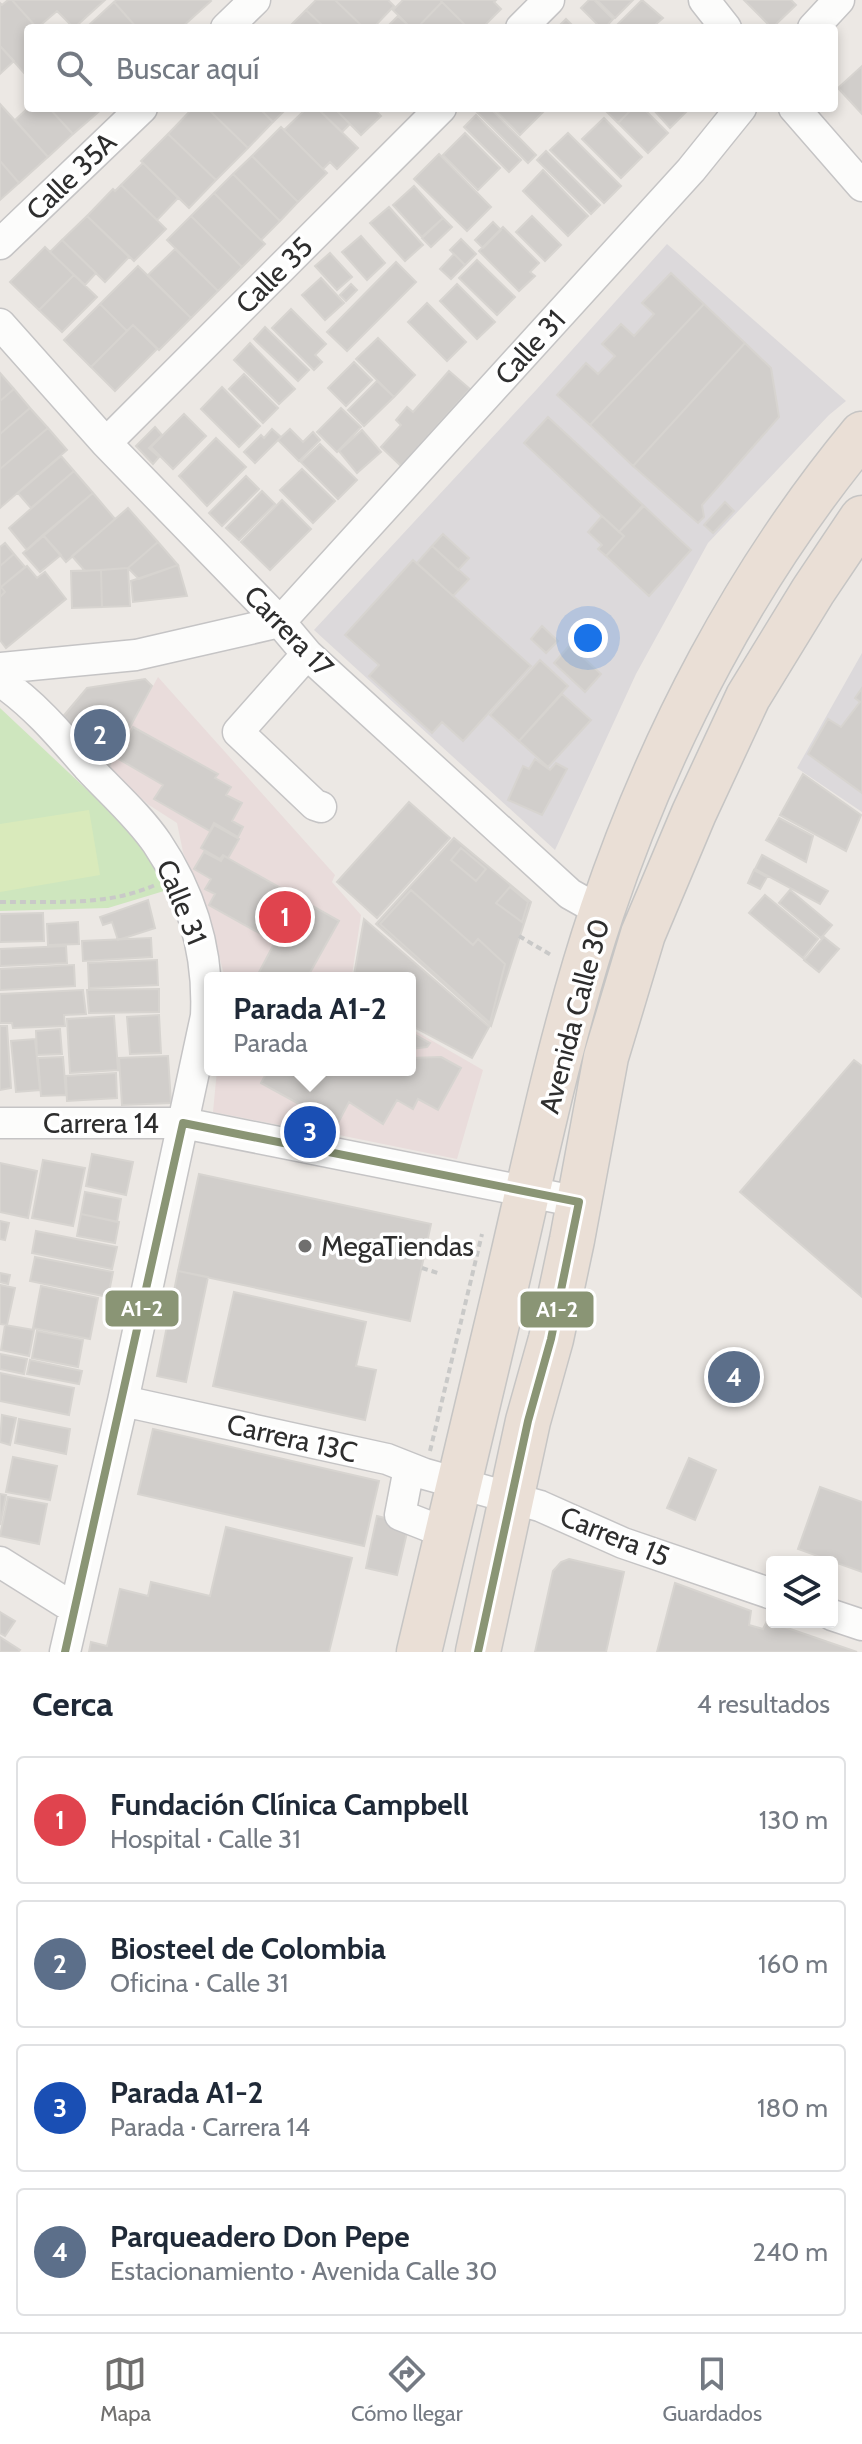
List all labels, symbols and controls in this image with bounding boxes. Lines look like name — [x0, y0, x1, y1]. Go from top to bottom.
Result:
search box — [24, 24, 838, 112]
icon: search — [52, 46, 96, 90]
text: Buscar aquí — [116, 50, 259, 87]
street label: Calle 35A — [19, 124, 124, 227]
street label: Calle 35 — [228, 229, 320, 321]
street label: Calle 31 — [488, 303, 572, 391]
street label: Carrera 17 — [237, 578, 341, 684]
your location — [568, 618, 608, 658]
pin: 2 — [74, 705, 126, 765]
street label: Calle 31 — [150, 855, 214, 949]
pin: 1 — [259, 887, 311, 947]
street label: Avenida Calle 30 — [532, 915, 616, 1117]
popup — [204, 972, 416, 1076]
text: Parada A1-2 — [233, 990, 387, 1027]
text: Parada — [233, 1027, 308, 1059]
pin: 3 — [284, 1102, 336, 1162]
street label: Carrera 14 — [43, 1106, 159, 1140]
place label: MegaTiendas — [321, 1229, 474, 1263]
marker: MegaTiendas — [296, 1237, 314, 1255]
line badge: A1-2 — [104, 1289, 180, 1328]
line badge: A1-2 — [519, 1290, 595, 1329]
text: A1-2 — [121, 1295, 163, 1322]
text: A1-2 — [536, 1296, 578, 1323]
pin: 4 — [708, 1347, 760, 1407]
street label: Carrera 13C — [224, 1407, 360, 1469]
street label: Carrera 15 — [555, 1499, 675, 1573]
map controls — [766, 1556, 838, 1628]
button: layers — [766, 1556, 838, 1628]
text: Cerca — [32, 1683, 113, 1725]
text: 4 resultados — [697, 1688, 830, 1720]
text: Fundación Clínica Campbell — [110, 1786, 469, 1823]
text: 1 — [55, 1804, 65, 1836]
text: 130 m — [759, 1804, 828, 1836]
text: Hospital · Calle 31 — [110, 1823, 301, 1855]
text: Biosteel de Colombia — [110, 1930, 386, 1967]
text: 2 — [53, 1948, 67, 1980]
text: 160 m — [758, 1948, 828, 1980]
text: Oficina · Calle 31 — [110, 1967, 289, 1999]
text: Parada A1-2 — [110, 2074, 263, 2111]
text: 3 — [53, 2092, 67, 2124]
text: 180 m — [757, 2092, 828, 2124]
text: Parada · Carrera 14 — [110, 2111, 310, 2143]
text: Parqueadero Don Pepe — [110, 2218, 410, 2255]
text: 4 — [52, 2236, 68, 2268]
text: 240 m — [753, 2236, 828, 2268]
text: Estacionamiento · Avenida Calle 30 — [110, 2255, 498, 2287]
tab: Mapa — [100, 2352, 151, 2427]
tab: Cómo llegar — [351, 2352, 463, 2427]
tab: Guardados — [662, 2352, 762, 2427]

